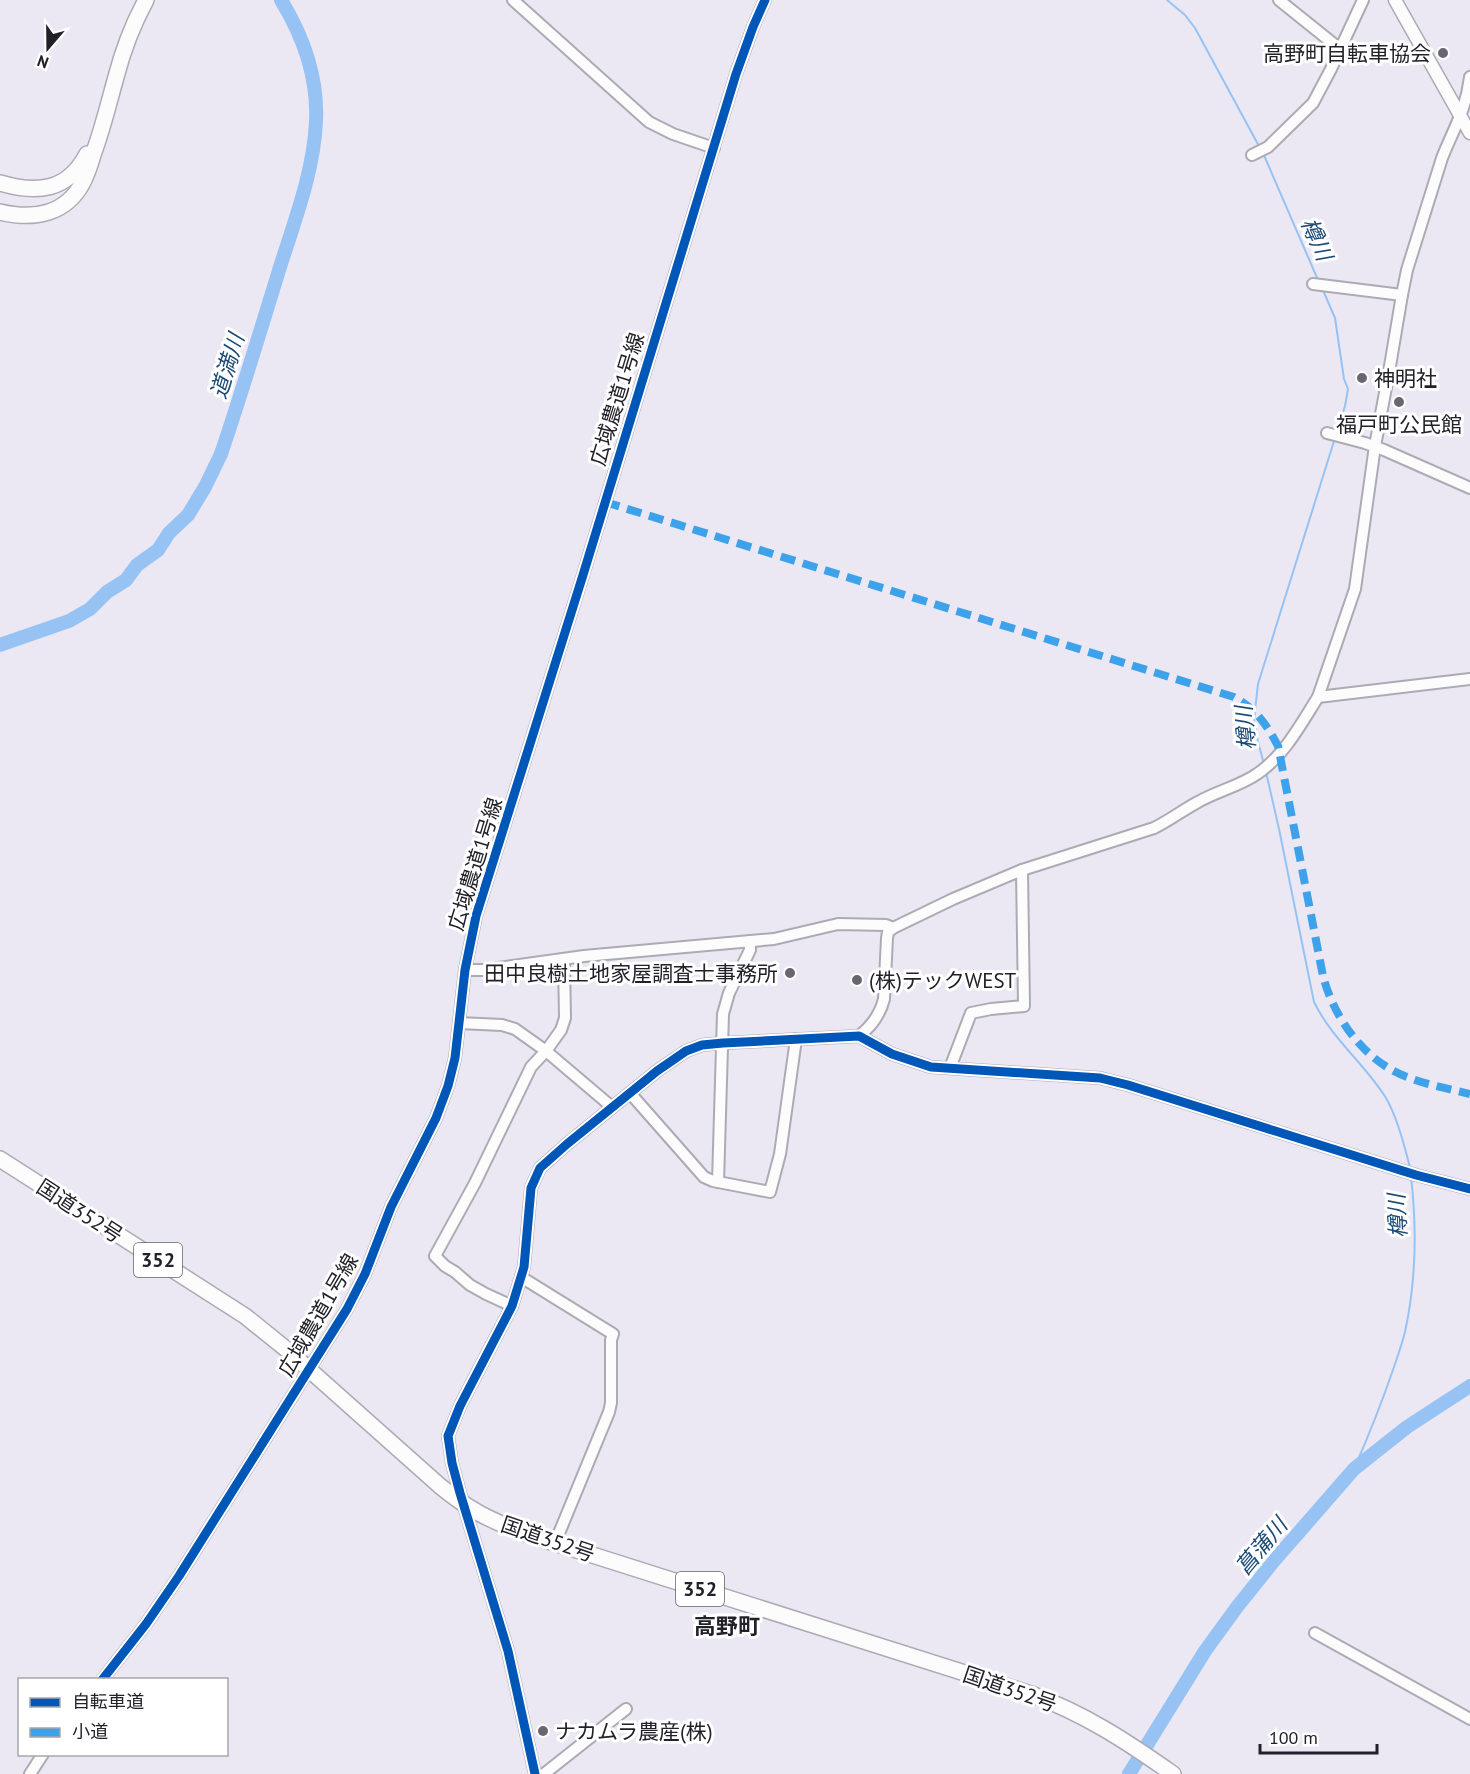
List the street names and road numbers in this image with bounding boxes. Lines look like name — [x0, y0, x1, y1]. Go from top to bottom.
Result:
street label: 広域農道1号線 — [584, 329, 650, 469]
street label: 広域農道1号線 — [442, 794, 508, 934]
street label: 国道352号 — [32, 1173, 128, 1249]
road number: 352 — [134, 1243, 182, 1277]
street label: 広域農道1号線 — [272, 1249, 364, 1381]
street label: 国道352号 — [498, 1510, 598, 1568]
road number: 352 — [676, 1572, 724, 1606]
street label: 国道352号 — [960, 1660, 1060, 1718]

